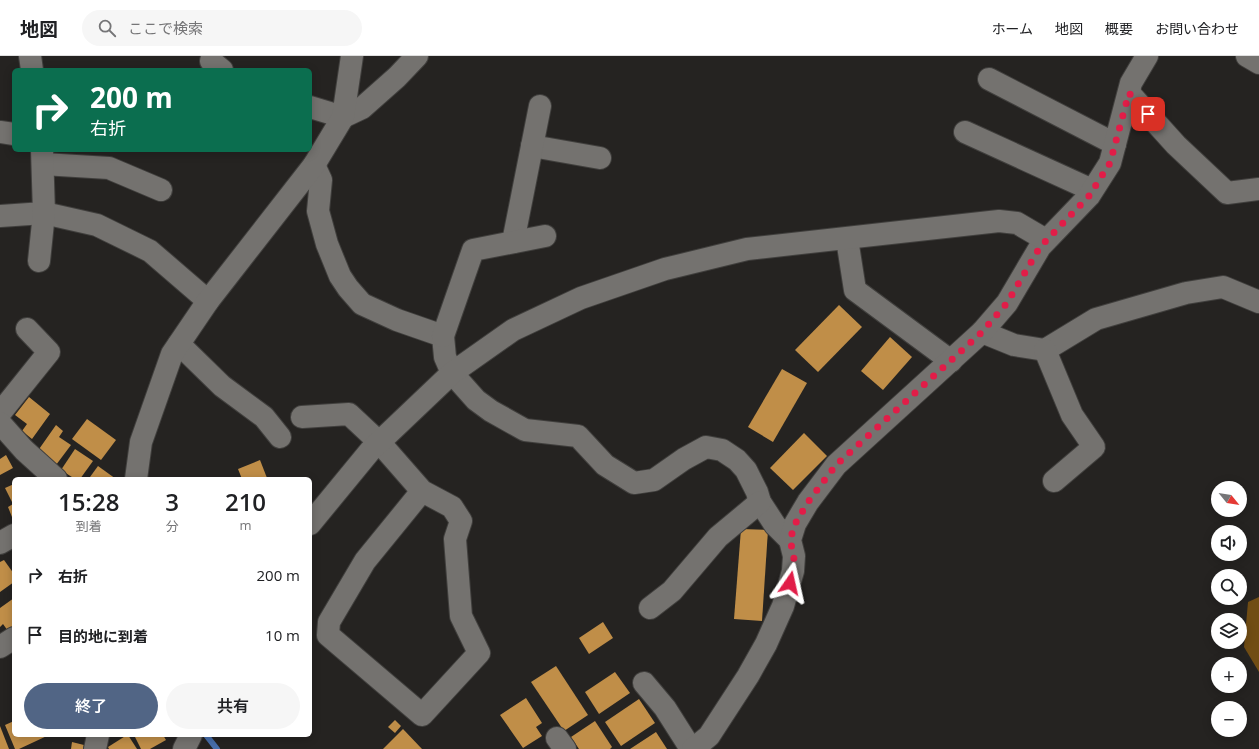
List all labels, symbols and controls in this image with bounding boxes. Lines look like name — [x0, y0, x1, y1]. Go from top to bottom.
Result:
search box — [82, 10, 362, 46]
text: 地図 — [20, 16, 58, 42]
icon: search — [96, 17, 118, 39]
text: ここで検索 — [128, 18, 203, 38]
text: ホーム — [991, 19, 1033, 38]
text: 地図 — [1055, 19, 1083, 38]
text: 概要 — [1105, 19, 1133, 38]
text: お問い合わせ — [1155, 19, 1239, 38]
text: 200 m — [90, 78, 173, 116]
icon: right — [24, 84, 76, 136]
pin — [1131, 97, 1165, 131]
icon: arrive — [1137, 103, 1159, 125]
text: 右折 — [90, 116, 126, 140]
north arrow — [1211, 481, 1247, 517]
map controls — [1211, 481, 1247, 737]
text: 15:28 — [58, 485, 119, 518]
text: 3 — [165, 485, 179, 518]
text: 210 — [225, 485, 266, 518]
text: m — [239, 516, 252, 534]
text: 到着 — [76, 517, 102, 535]
text: 分 — [166, 517, 179, 535]
button: sound — [1211, 525, 1247, 561]
position arrow — [769, 562, 811, 604]
icon: right — [24, 564, 46, 586]
text: 200 m — [256, 565, 300, 585]
text: 右折 — [58, 566, 88, 586]
button: search — [1211, 569, 1247, 605]
button: layers — [1211, 613, 1247, 649]
icon: arrive — [24, 624, 46, 646]
text: 10 m — [265, 625, 300, 645]
text: 目的地に到着 — [58, 626, 148, 646]
button: + — [1211, 657, 1247, 693]
button: 終了 — [24, 683, 158, 729]
button: 共有 — [166, 683, 300, 729]
button: − — [1211, 701, 1247, 737]

